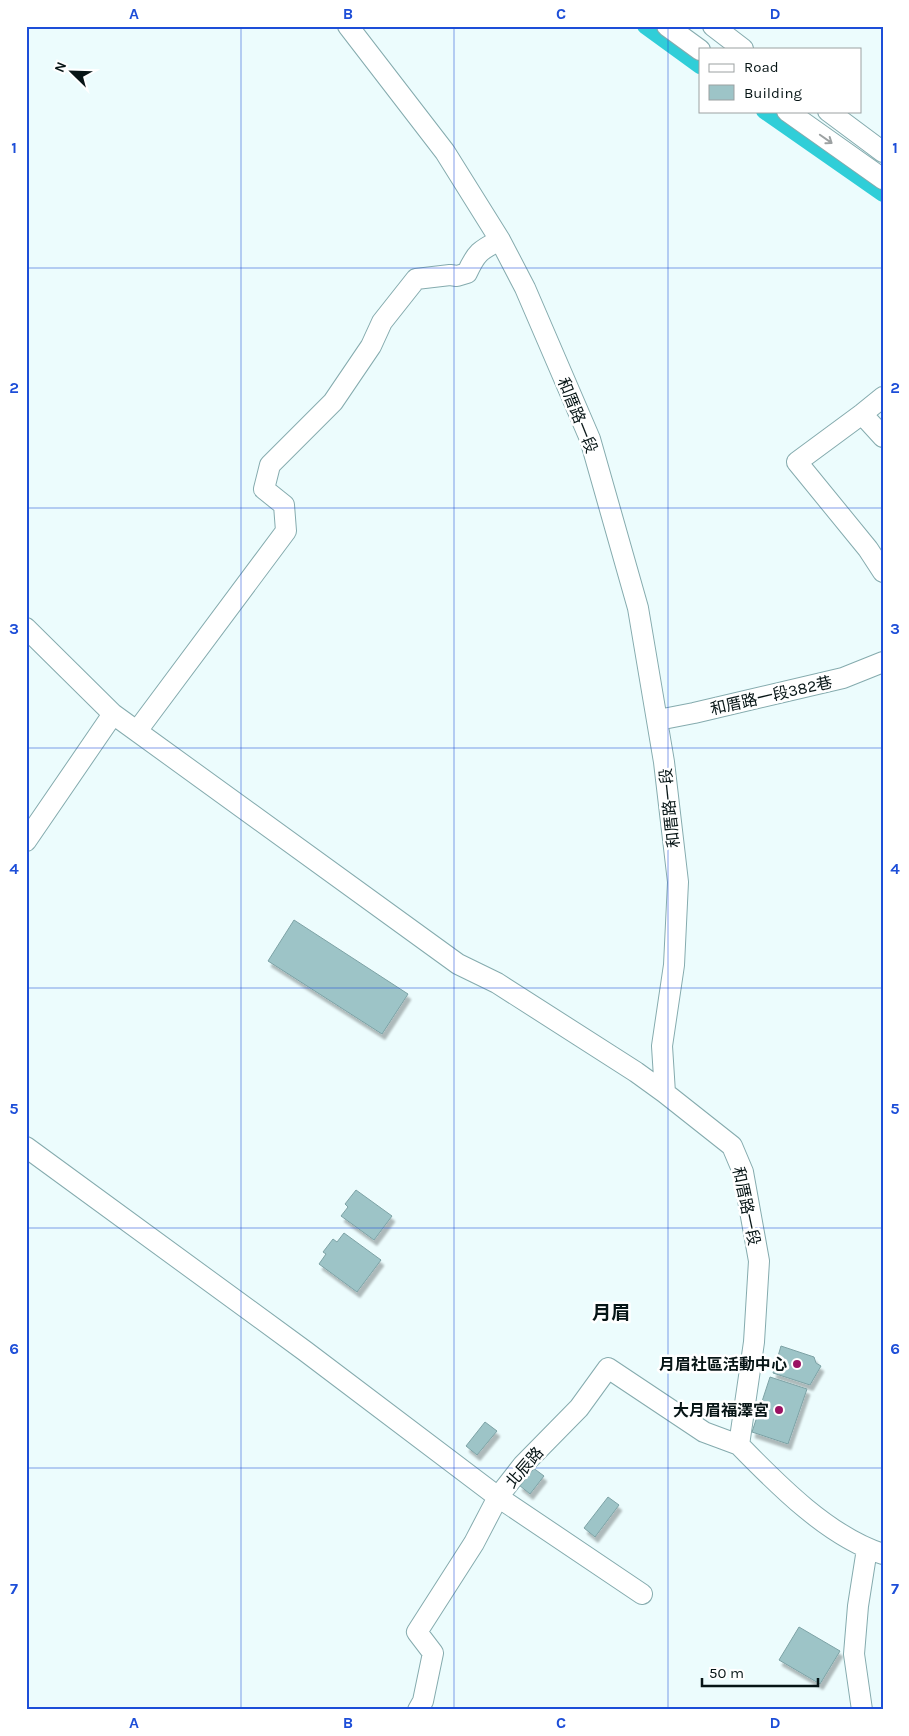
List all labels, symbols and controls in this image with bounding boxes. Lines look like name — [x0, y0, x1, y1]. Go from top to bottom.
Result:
text: A — [129, 4, 139, 23]
text: B — [343, 4, 353, 23]
text: C — [556, 4, 566, 23]
text: D — [770, 4, 781, 23]
north arrow — [48, 48, 98, 98]
legend — [699, 48, 862, 112]
text: Road — [744, 58, 779, 76]
text: N — [51, 59, 70, 75]
text: Building — [744, 84, 802, 102]
one-way arrow — [819, 134, 833, 145]
text: 1 — [11, 138, 17, 157]
text: 1 — [892, 138, 898, 157]
street label: 和厝路一段 — [554, 375, 601, 456]
text: 2 — [9, 378, 19, 397]
text: 2 — [890, 378, 900, 397]
text: 3 — [9, 619, 19, 638]
text: 3 — [890, 619, 900, 638]
street label: 和厝路一段382巷 — [708, 672, 834, 719]
street label: 和厝路一段 — [656, 767, 683, 849]
text: 4 — [9, 859, 19, 878]
text: 4 — [890, 859, 900, 878]
text: 5 — [9, 1099, 19, 1118]
text: 5 — [890, 1099, 900, 1118]
street label: 和厝路一段 — [729, 1165, 764, 1247]
district label: 月眉 — [592, 1302, 630, 1324]
text: 6 — [9, 1339, 19, 1358]
text: 6 — [890, 1339, 900, 1358]
place label: 月眉社區活動中心 — [659, 1355, 787, 1374]
marker: 月眉社區活動中心 — [791, 1358, 803, 1370]
place label: 大月眉福澤宮 — [673, 1401, 769, 1420]
marker: 大月眉福澤宮 — [773, 1404, 785, 1416]
street label: 北辰路 — [501, 1443, 547, 1492]
text: 7 — [10, 1579, 18, 1598]
text: 7 — [891, 1579, 899, 1598]
scale bar — [702, 1656, 818, 1688]
text: 50 m — [709, 1664, 744, 1682]
text: A — [129, 1713, 139, 1732]
text: B — [343, 1713, 353, 1732]
text: C — [556, 1713, 566, 1732]
text: D — [770, 1713, 781, 1732]

